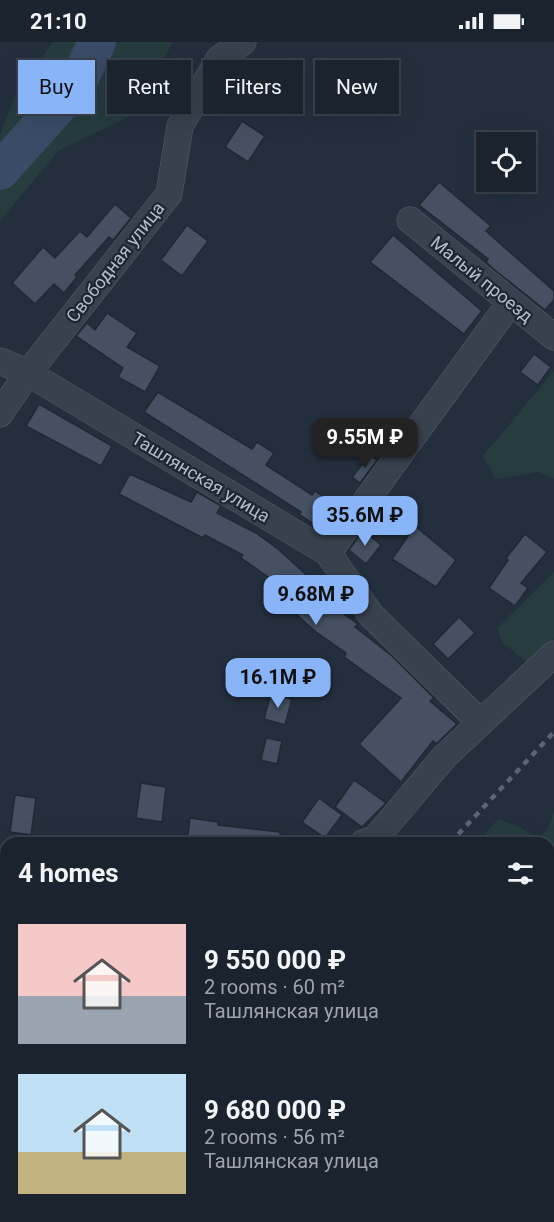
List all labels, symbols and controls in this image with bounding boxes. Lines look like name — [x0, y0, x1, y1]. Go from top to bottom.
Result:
text: 21:10 — [30, 9, 87, 34]
chip: Buy — [18, 60, 95, 114]
chip: Rent — [107, 60, 191, 114]
chip: Filters — [203, 60, 303, 114]
chip: New — [315, 60, 399, 114]
map controls — [476, 132, 536, 192]
button: locate — [476, 132, 536, 192]
street label: Свободная улица — [62, 198, 168, 326]
street label: Малый проезд — [427, 231, 537, 327]
pin: 9.55M ₽ — [310, 418, 420, 469]
text: 9.55M ₽ — [327, 425, 403, 449]
street label: Ташлянская улица — [128, 427, 274, 527]
pin: 35.6M ₽ — [310, 496, 420, 547]
text: 35.6M ₽ — [327, 503, 403, 527]
pin: 9.68M ₽ — [261, 575, 371, 626]
text: 9.68M ₽ — [278, 582, 354, 606]
pin: 16.1M ₽ — [223, 658, 333, 709]
text: 16.1M ₽ — [240, 665, 316, 689]
icon: filters — [504, 857, 537, 890]
text: 4 homes — [18, 858, 119, 888]
text: 9 550 000 ₽ — [204, 945, 346, 975]
icon: home — [66, 948, 138, 1020]
text: 2 rooms · 60 m² — [204, 975, 345, 999]
text: Ташлянская улица — [204, 999, 379, 1023]
text: 9 680 000 ₽ — [204, 1095, 346, 1125]
icon: home — [66, 1098, 138, 1170]
text: 2 rooms · 56 m² — [204, 1125, 345, 1149]
text: Ташлянская улица — [204, 1149, 379, 1173]

